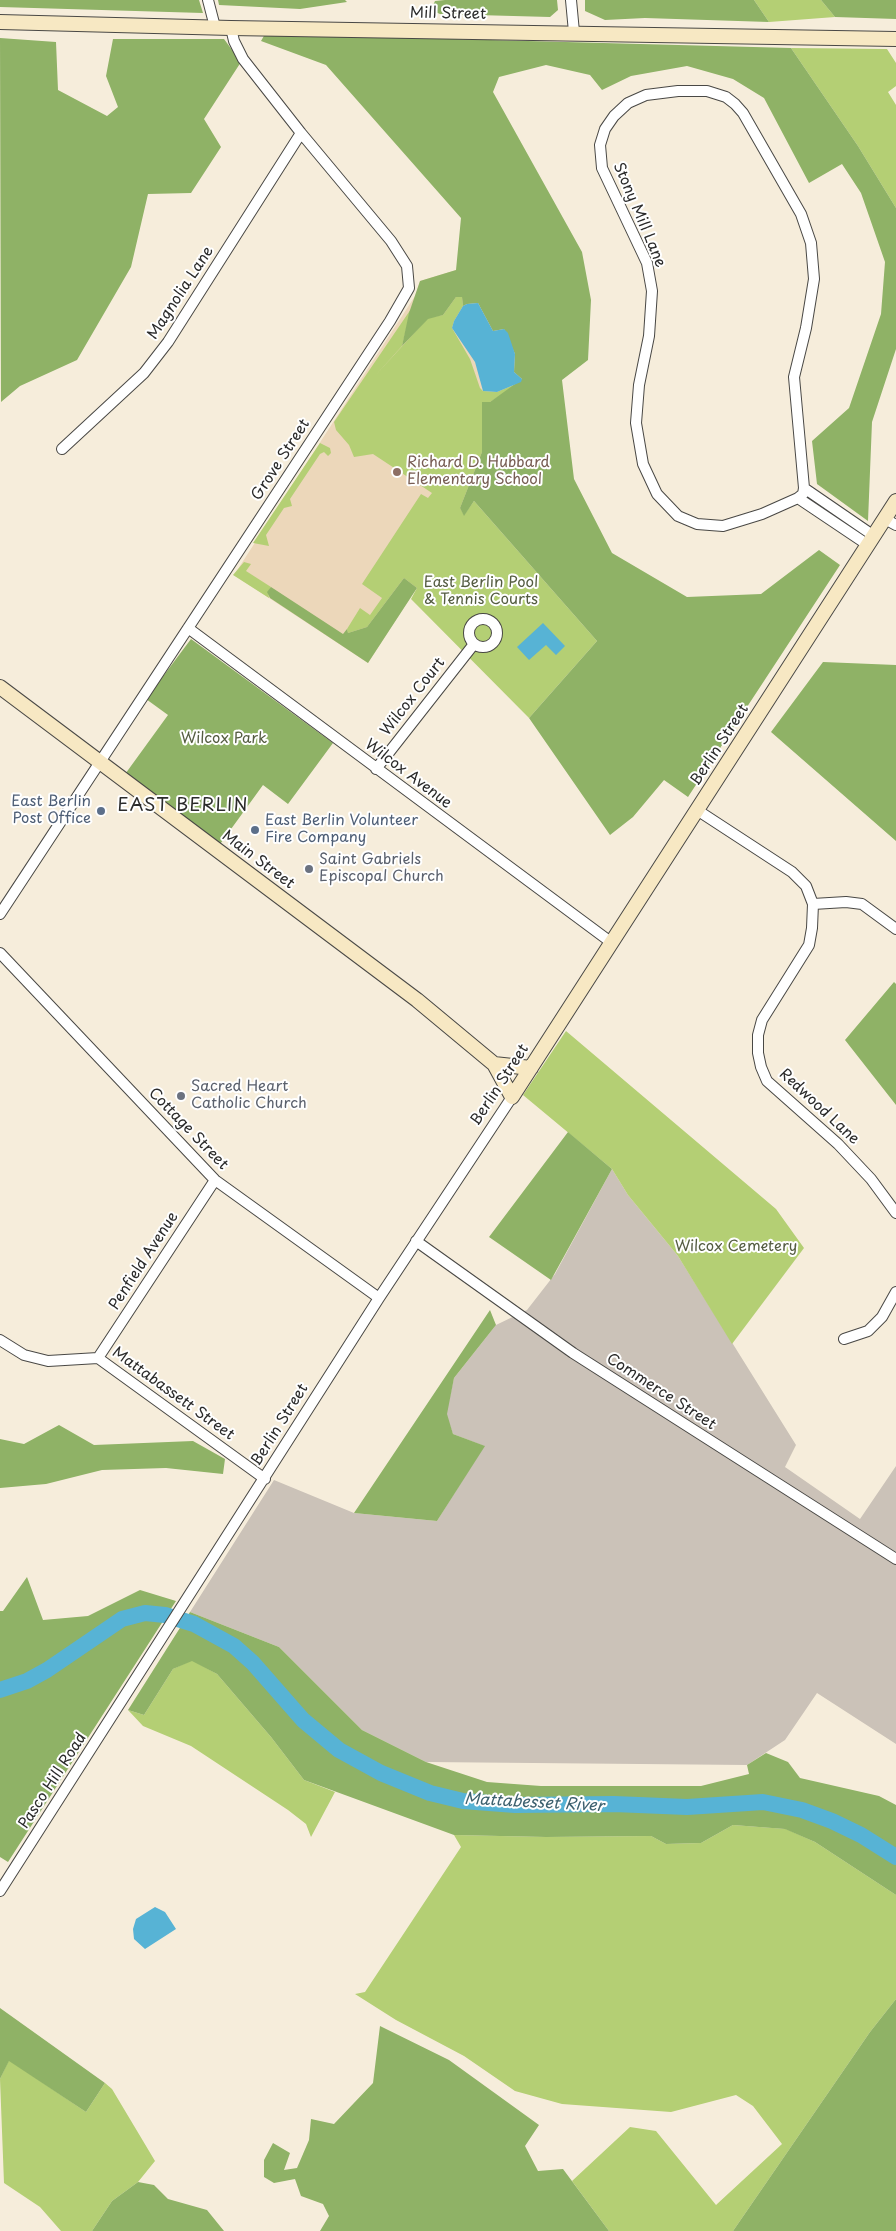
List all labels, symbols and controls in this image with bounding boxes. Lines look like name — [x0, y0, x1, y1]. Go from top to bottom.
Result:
street label: Mill Street — [410, 4, 486, 24]
street label: Stony Mill Lane — [609, 160, 669, 270]
street label: Magnolia Lane — [144, 243, 218, 343]
street label: Grove Street — [248, 416, 314, 504]
place label: Richard D. Hubbard Elementary School — [407, 454, 550, 489]
marker: Richard D. Hubbard Elementary School — [391, 466, 403, 478]
park label: East Berlin Pool & Tennis Courts — [424, 574, 538, 609]
street label: Wilcox Court — [377, 654, 449, 740]
street label: Berlin Street — [687, 701, 753, 789]
park label: Wilcox Park — [181, 730, 267, 748]
street label: Wilcox Avenue — [361, 735, 455, 813]
place label: East Berlin Post Office — [11, 793, 91, 828]
district label: EAST BERLIN — [116, 795, 250, 817]
marker: East Berlin Post Office — [95, 805, 107, 817]
place label: East Berlin Volunteer Fire Company — [265, 812, 418, 847]
marker: East Berlin Volunteer Fire Company — [249, 824, 261, 836]
street label: Main Street — [218, 827, 298, 893]
place label: Saint Gabriels Episcopal Church — [319, 851, 444, 886]
marker: Saint Gabriels Episcopal Church — [303, 863, 315, 875]
street label: Berlin Street — [467, 1041, 533, 1129]
street label: Redwood Lane — [775, 1065, 863, 1149]
place label: Sacred Heart Catholic Church — [191, 1078, 307, 1113]
street label: Cottage Street — [144, 1084, 232, 1174]
marker: Sacred Heart Catholic Church — [175, 1090, 187, 1102]
street label: Penfield Avenue — [106, 1209, 182, 1313]
park label: Wilcox Cemetery — [675, 1238, 797, 1256]
street label: Mattabassett Street — [108, 1344, 238, 1444]
street label: Commerce Street — [603, 1350, 719, 1434]
street label: Berlin Street — [248, 1381, 312, 1469]
street label: Pasco Hill Road — [15, 1730, 91, 1832]
water label: Mattabesset River — [464, 1790, 604, 1816]

